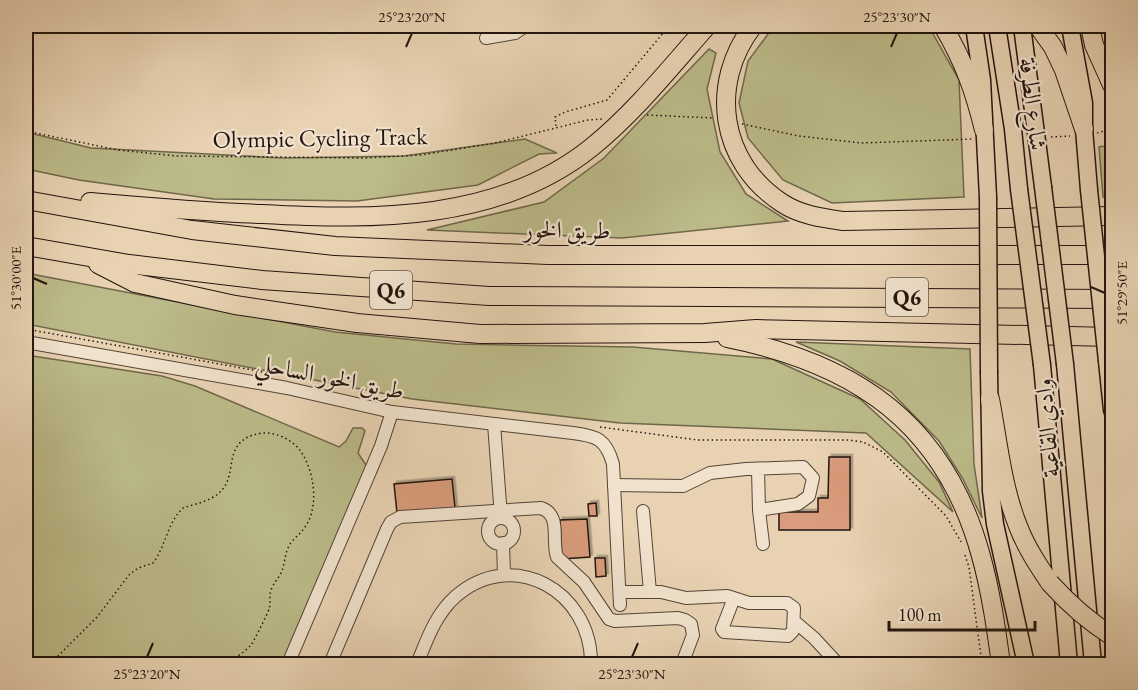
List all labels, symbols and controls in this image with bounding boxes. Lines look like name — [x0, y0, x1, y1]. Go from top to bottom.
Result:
text: 25°23'20"N — [378, 7, 446, 26]
text: 25°23'30"N — [863, 7, 931, 26]
street label: شارع الطرفة — [1007, 56, 1055, 153]
street label: Olympic Cycling Track — [212, 120, 428, 155]
street label: طريق الخور — [521, 213, 611, 246]
text: 51°30'00"E — [6, 245, 25, 310]
text: 51°29'50"E — [1112, 260, 1131, 325]
road number: Q6 — [370, 271, 412, 309]
road number: Q6 — [886, 278, 928, 316]
street label: طريق الخور الساحلي — [252, 347, 407, 414]
street label: وادي القاعية — [1027, 377, 1070, 479]
scale bar — [889, 594, 1034, 632]
text: 100 m — [898, 603, 942, 626]
text: 25°23'20"N — [113, 664, 181, 683]
text: 25°23'30"N — [598, 664, 666, 683]

